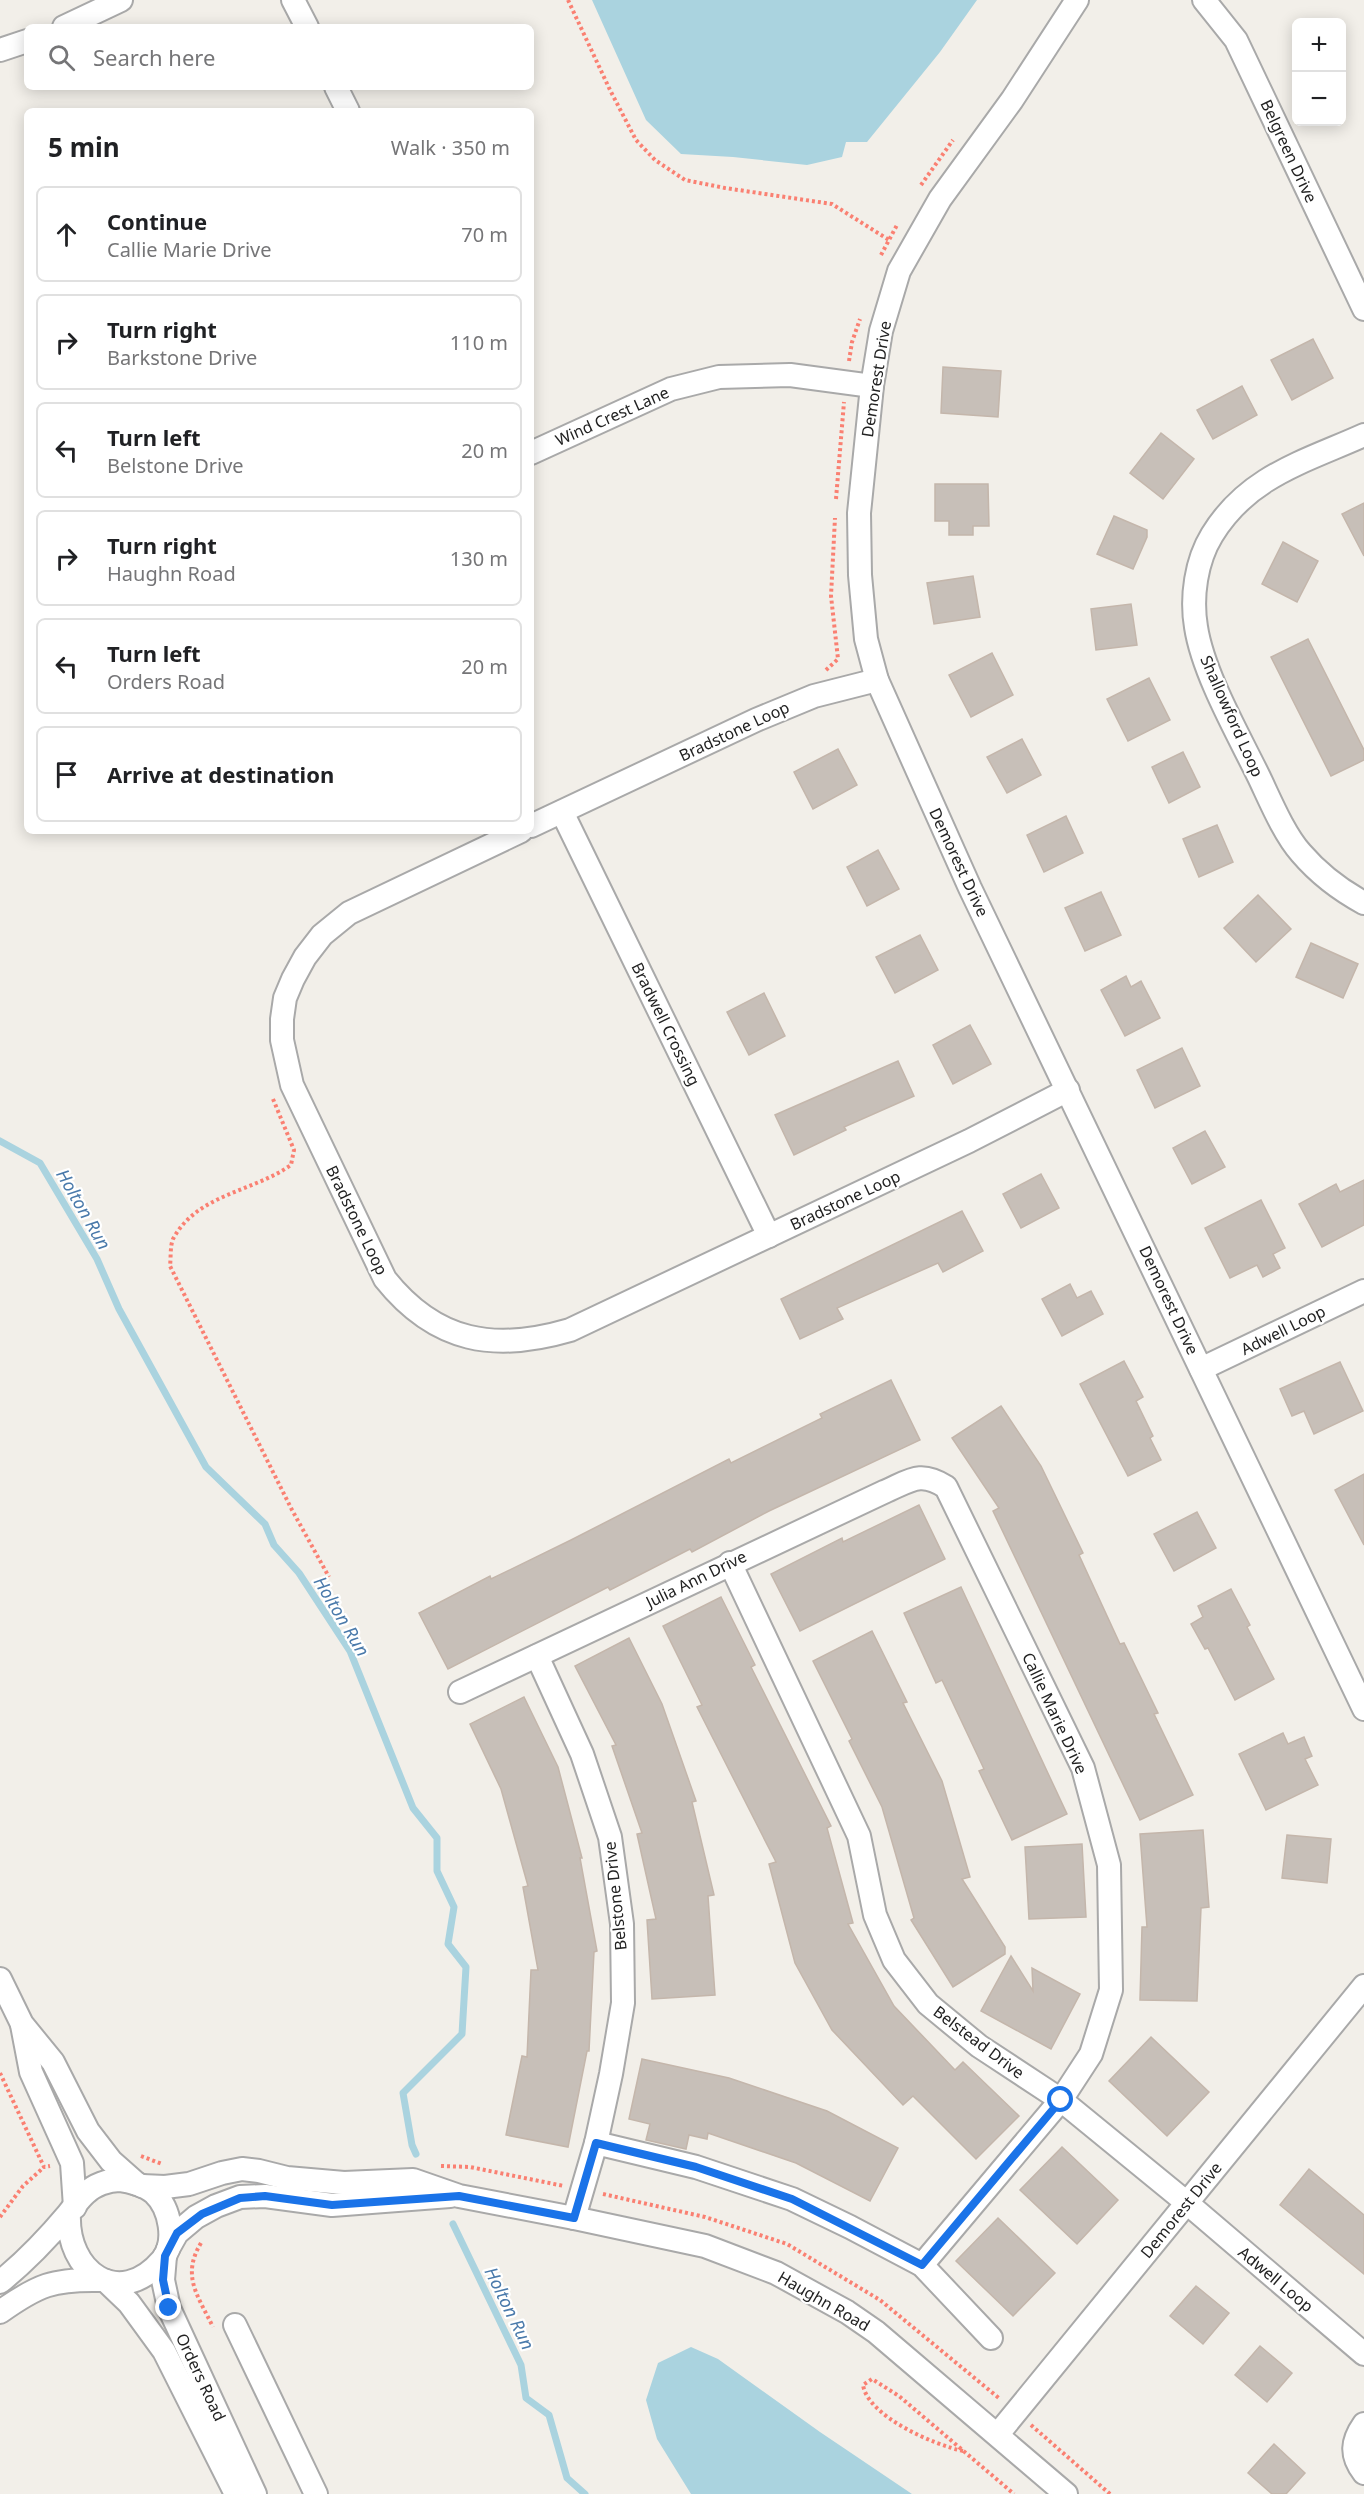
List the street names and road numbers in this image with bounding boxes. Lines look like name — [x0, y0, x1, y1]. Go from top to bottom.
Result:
street label: Belgreen Drive — [1255, 96, 1323, 206]
street label: Demorest Drive — [856, 319, 896, 439]
street label: Wind Crest Lane — [552, 381, 672, 451]
street label: Shallowford Loop — [1195, 652, 1269, 780]
street label: Bradstone Loop — [675, 696, 793, 766]
street label: Demorest Drive — [924, 804, 994, 920]
street label: Bradwell Crossing — [627, 959, 705, 1089]
street label: Bradstone Loop — [321, 1162, 393, 1278]
street label: Bradstone Loop — [786, 1165, 904, 1235]
street label: Demorest Drive — [1134, 1242, 1204, 1358]
street label: Adwell Loop — [1237, 1300, 1329, 1360]
street label: Julia Ann Drive — [640, 1545, 750, 1614]
street label: Callie Marie Drive — [1017, 1649, 1093, 1777]
street label: Belstone Drive — [598, 1840, 632, 1952]
street label: Belstead Drive — [929, 2001, 1029, 2083]
street label: Demorest Drive — [1135, 2157, 1227, 2263]
street label: Adwell Loop — [1234, 2241, 1318, 2317]
street label: Haughn Road — [774, 2266, 874, 2336]
street label: Orders Road — [171, 2330, 231, 2424]

